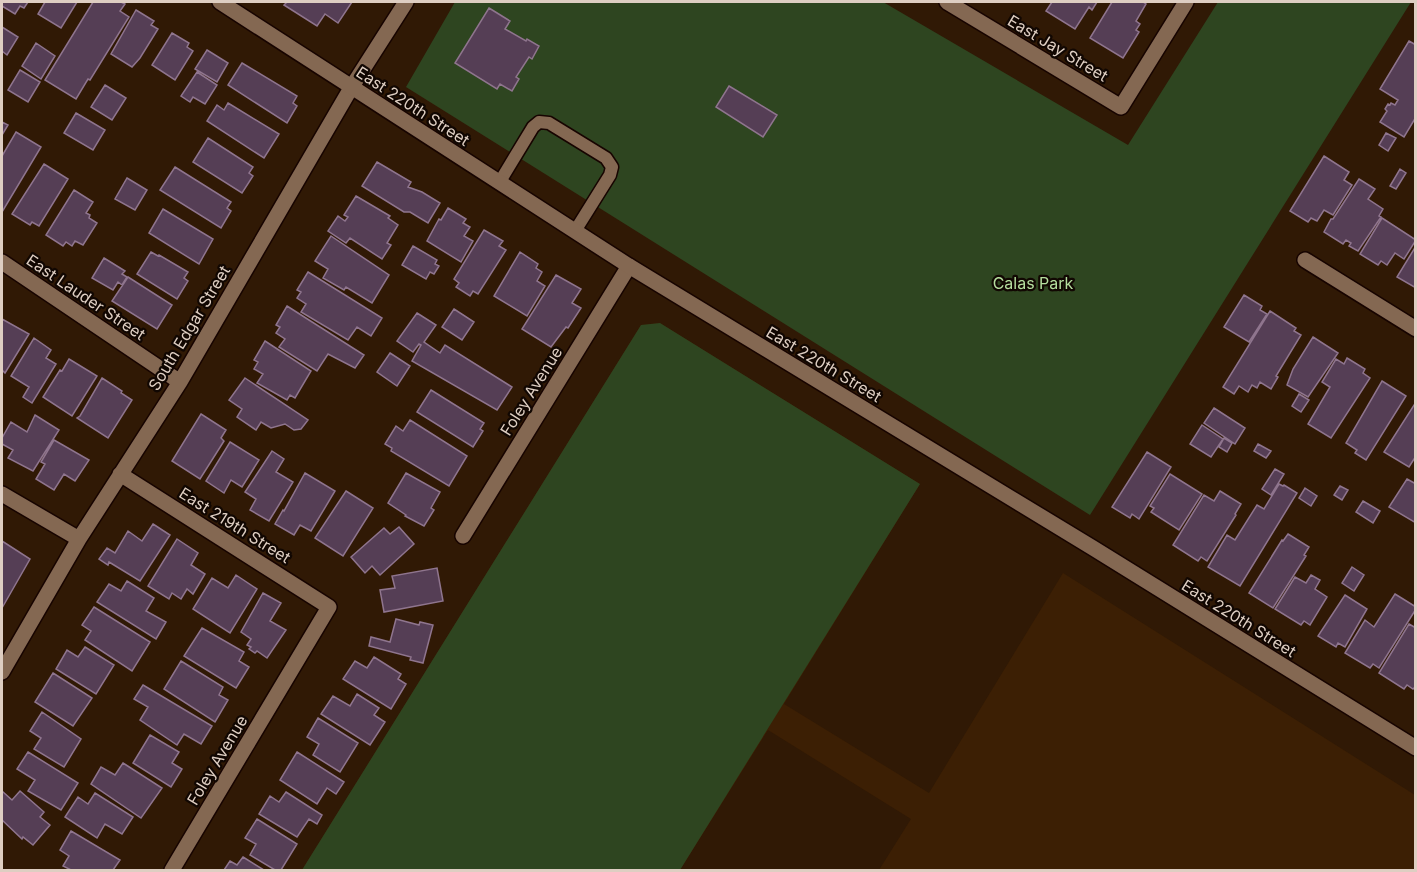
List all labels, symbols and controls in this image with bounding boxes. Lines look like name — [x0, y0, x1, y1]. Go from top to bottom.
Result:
street label: East Jay Street — [1004, 10, 1112, 86]
street label: East 220th Street — [353, 62, 473, 150]
street label: East Lauder Street — [23, 250, 149, 344]
street label: South Edgar Street — [144, 262, 234, 394]
park label: Calas Park — [993, 273, 1074, 293]
street label: East 220th Street — [763, 322, 885, 406]
street label: Foley Avenue — [496, 343, 566, 439]
street label: East 219th Street — [176, 483, 294, 567]
street label: East 220th Street — [1178, 575, 1300, 661]
street label: Foley Avenue — [182, 712, 252, 808]

